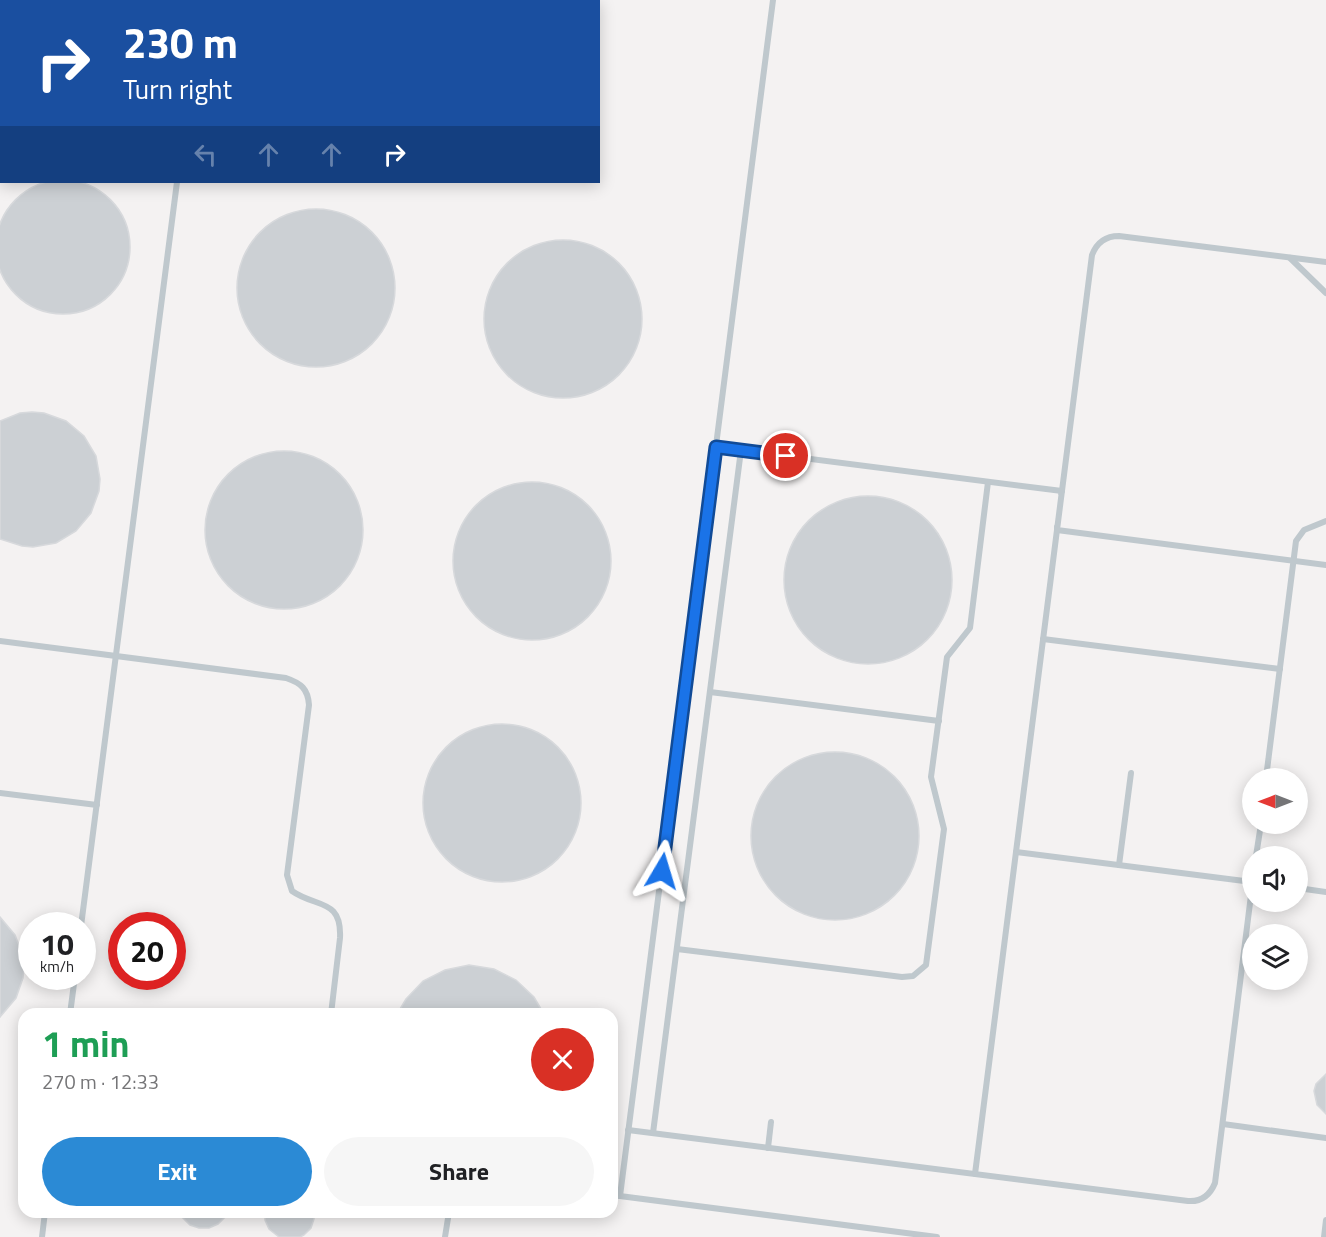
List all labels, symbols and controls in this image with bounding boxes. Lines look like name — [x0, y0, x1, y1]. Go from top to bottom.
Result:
text: 230 m — [123, 10, 238, 74]
icon: right — [24, 24, 102, 102]
text: Turn right — [123, 68, 232, 109]
icon: left — [189, 138, 222, 171]
icon: ahead — [252, 138, 285, 171]
icon: ahead — [315, 138, 348, 171]
icon: right — [378, 138, 411, 171]
pin — [760, 430, 811, 481]
icon: arrive — [769, 439, 802, 472]
north arrow — [1242, 768, 1308, 834]
map controls — [1242, 768, 1308, 990]
position arrow — [630, 839, 694, 903]
button: sound — [1242, 846, 1308, 912]
speed limit sign: 20 — [108, 912, 186, 990]
text: 10 — [40, 921, 74, 967]
button: layers — [1242, 924, 1308, 990]
text: km/h — [40, 955, 74, 978]
text: 1 min — [42, 1016, 129, 1071]
button: close — [531, 1028, 594, 1091]
text: 270 m · 12:33 — [42, 1066, 159, 1097]
button: Exit — [42, 1137, 312, 1206]
button: Share — [324, 1137, 594, 1206]

